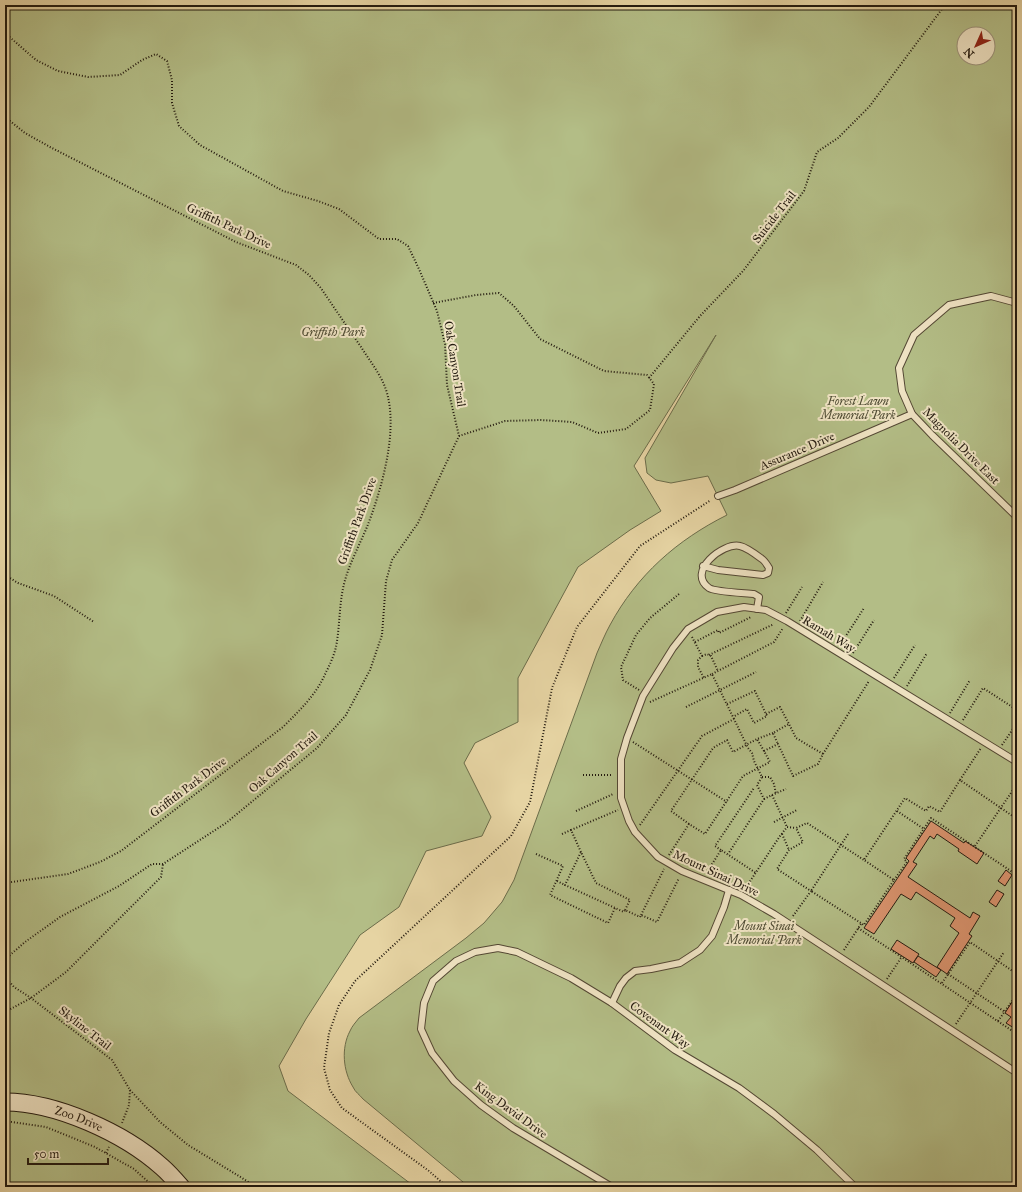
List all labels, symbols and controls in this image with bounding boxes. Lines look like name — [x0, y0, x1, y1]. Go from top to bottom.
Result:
north arrow — [956, 26, 996, 66]
text: N — [961, 44, 977, 61]
street label: Suicide Trail — [749, 187, 799, 246]
street label: Griffith Park Drive — [185, 200, 273, 252]
street label: Oak Canyon Trail — [441, 320, 469, 409]
park label: Griffith Park — [301, 325, 365, 339]
park label: Forest Lawn Memorial Park — [819, 394, 896, 422]
street label: Magnolia Drive East — [919, 405, 1003, 488]
street label: Assurance Drive — [757, 429, 836, 473]
street label: Griffith Park Drive — [335, 476, 379, 566]
street label: Ramah Way — [800, 613, 858, 655]
street label: Oak Canyon Trail — [246, 728, 321, 796]
street label: Griffith Park Drive — [147, 754, 229, 820]
street label: Mount Sinai Drive — [671, 847, 761, 899]
park label: Mount Sinai Memorial Park — [725, 919, 802, 947]
street label: Covenant Way — [627, 998, 693, 1052]
street label: Skyline Trail — [56, 1003, 115, 1053]
street label: King David Drive — [471, 1079, 550, 1142]
street label: Zoo Drive — [53, 1103, 105, 1134]
scale bar — [28, 1140, 108, 1166]
text: 50 m — [34, 1147, 59, 1161]

